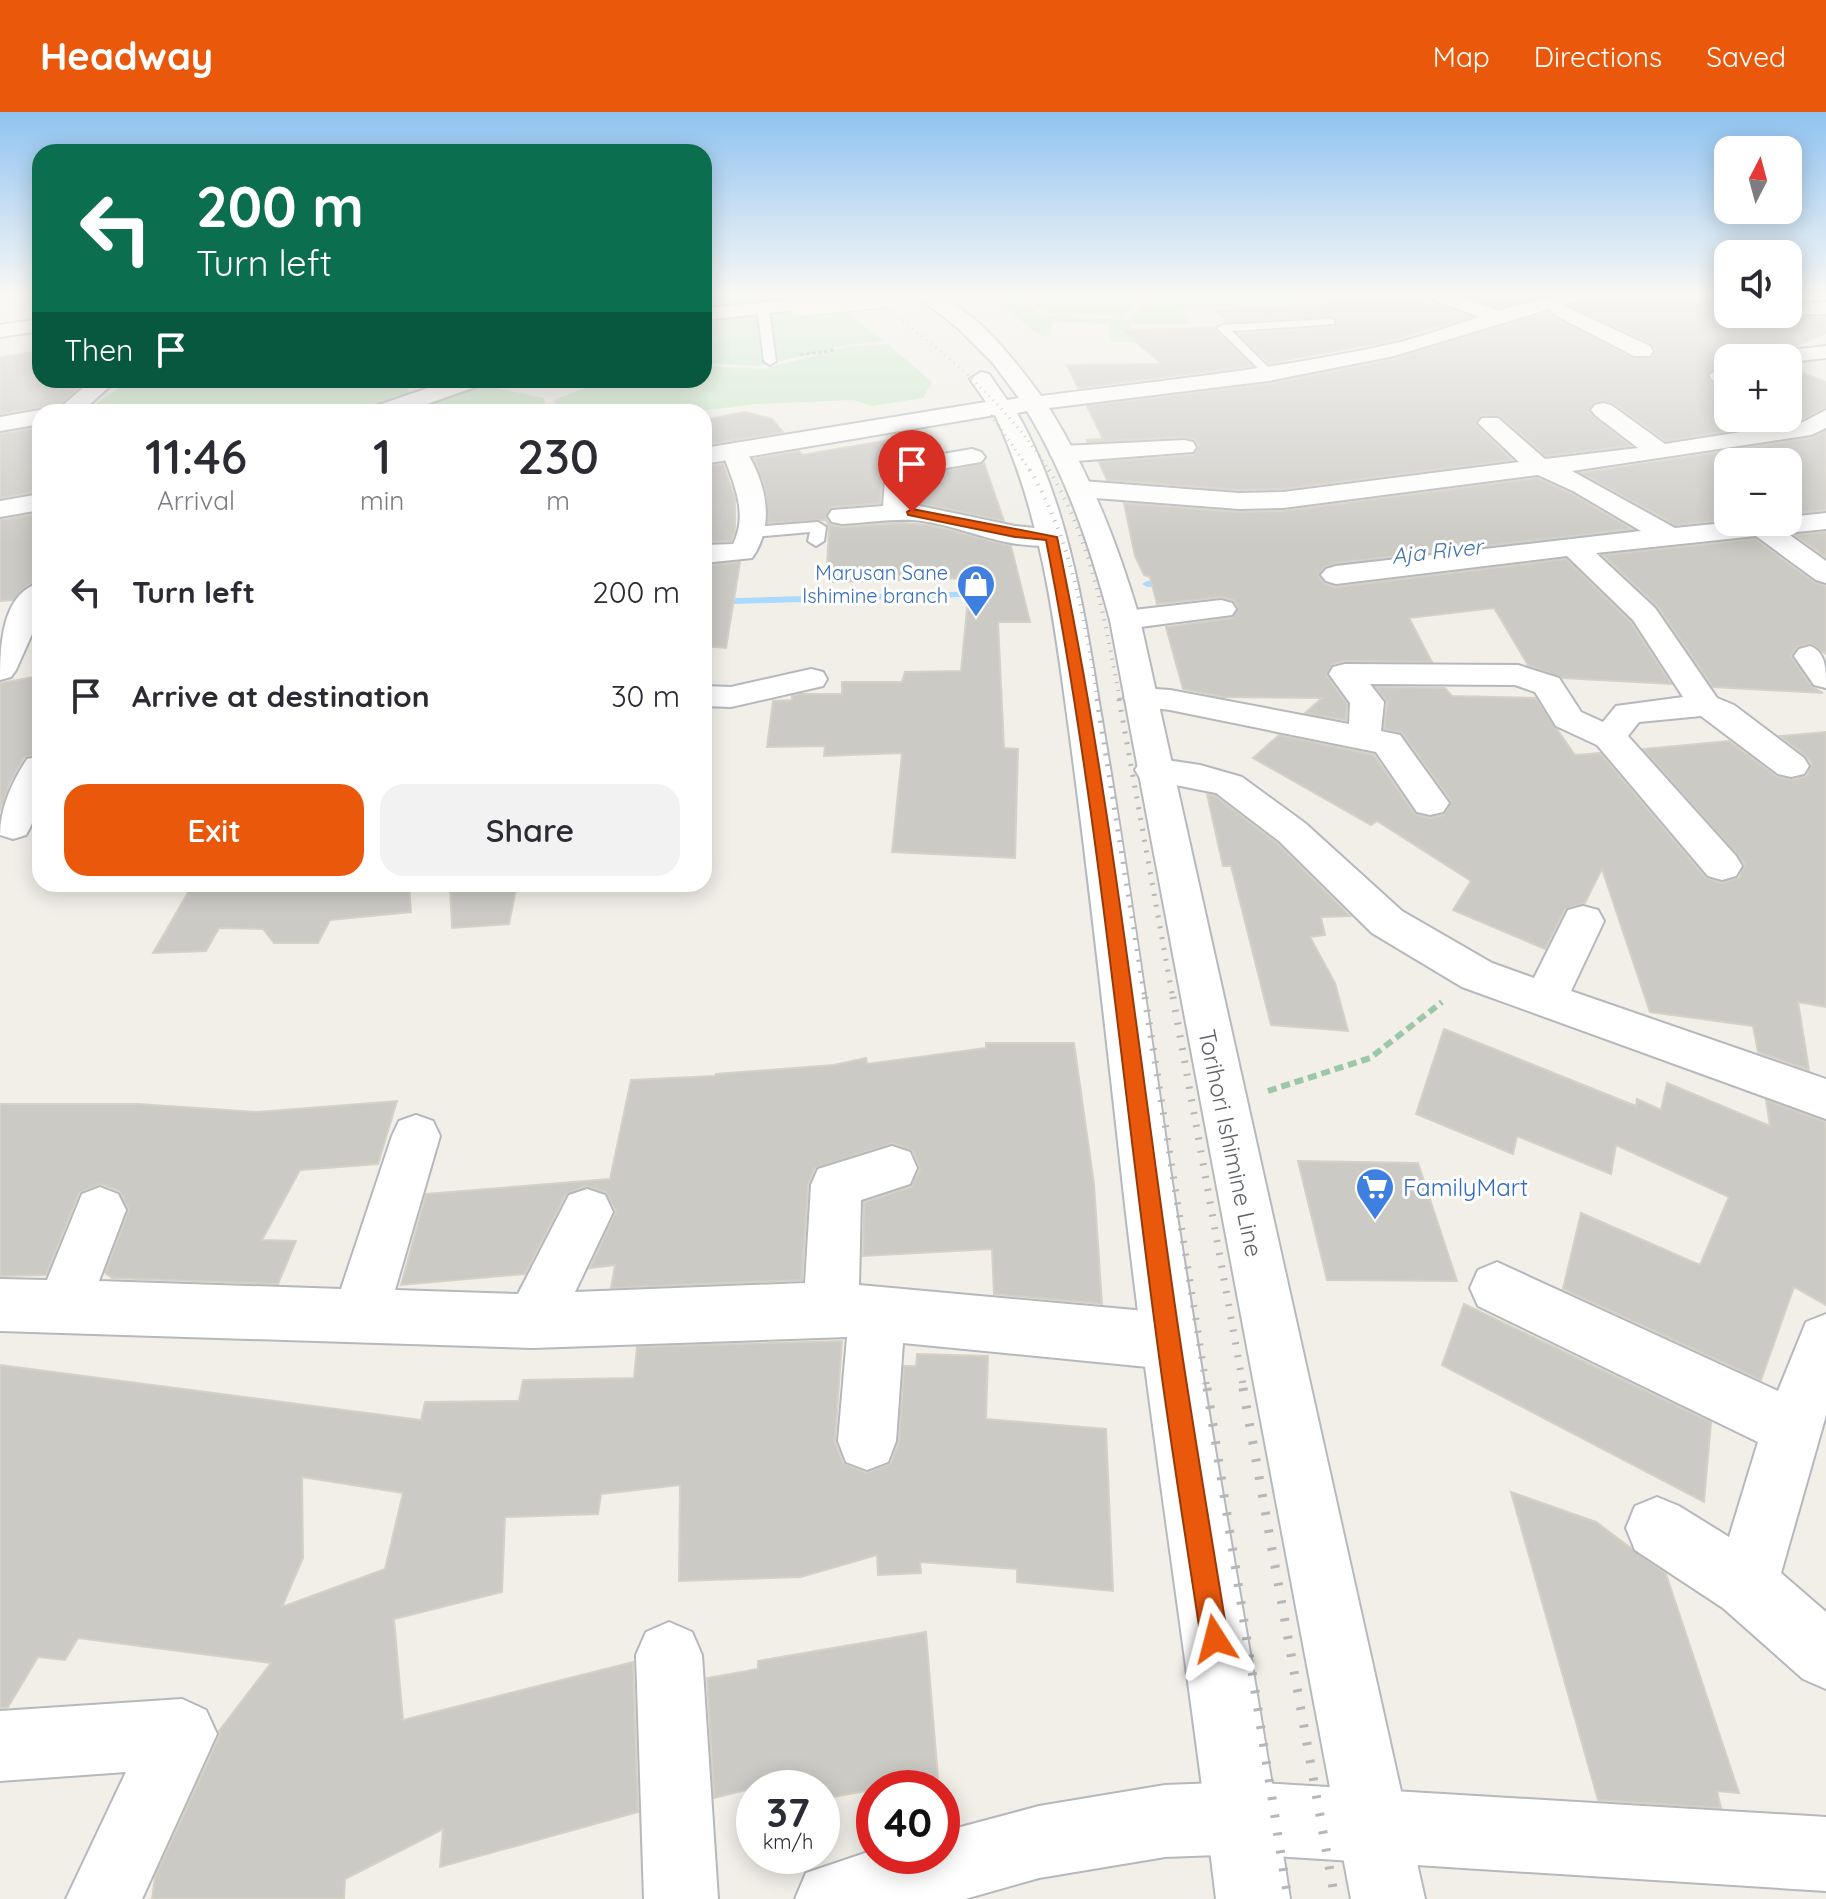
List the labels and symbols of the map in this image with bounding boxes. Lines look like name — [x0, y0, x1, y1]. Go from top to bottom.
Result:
north arrow — [1714, 136, 1802, 224]
pin — [878, 430, 946, 512]
water label: Aja River — [1390, 532, 1486, 570]
place label: Marusan Sane Ishimine branch — [802, 560, 948, 608]
shop icon: Marusan Sane Ishimine branch — [955, 563, 997, 618]
street label: Torihori Ishimine Line — [1192, 1026, 1270, 1260]
supermarket icon: FamilyMart — [1354, 1166, 1396, 1221]
place label: FamilyMart — [1403, 1172, 1528, 1202]
position arrow — [1173, 1597, 1257, 1681]
speed limit sign: 40 — [856, 1770, 960, 1874]

